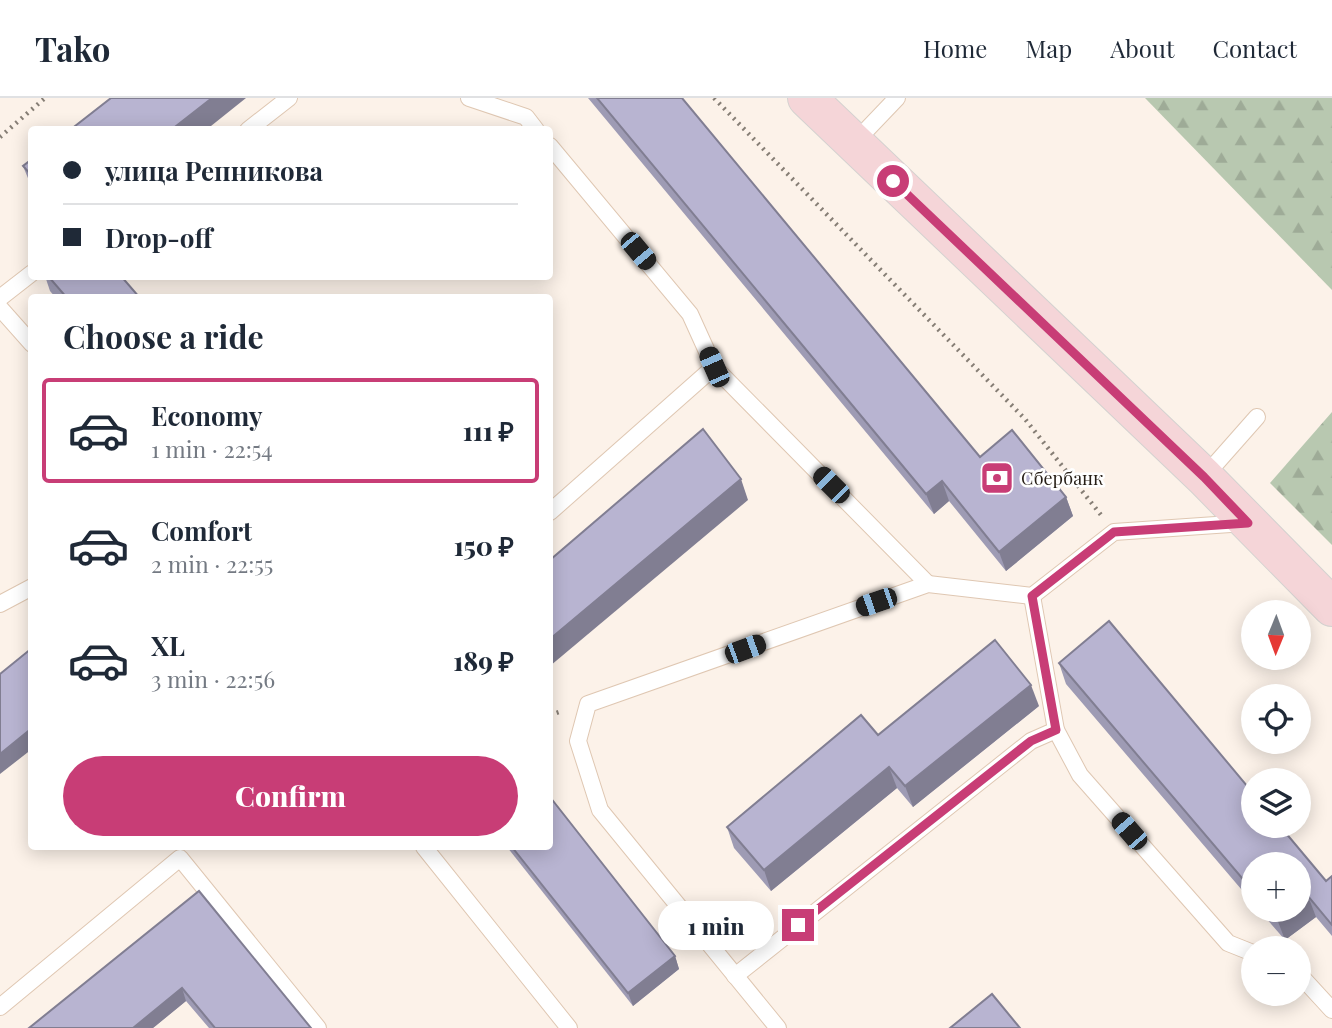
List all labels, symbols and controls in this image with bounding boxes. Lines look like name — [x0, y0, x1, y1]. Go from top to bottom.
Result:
text: Tako — [35, 26, 110, 70]
text: Home — [923, 32, 987, 64]
text: Map — [1025, 32, 1072, 64]
text: About — [1110, 32, 1174, 64]
text: Contact — [1212, 32, 1297, 64]
text: улица Репникова — [105, 153, 323, 188]
route start — [877, 165, 909, 197]
text: Drop-off — [105, 220, 212, 255]
car — [617, 228, 660, 274]
text: Choose a ride — [63, 314, 264, 357]
car — [696, 344, 733, 390]
text: Economy — [151, 398, 262, 433]
icon: car — [67, 399, 130, 462]
text: 111 ₽ — [463, 413, 514, 448]
text: 1 min · 22:54 — [151, 433, 273, 464]
bank icon: Сбербанк — [978, 459, 1016, 497]
car — [809, 463, 854, 507]
place label: Сбербанк — [1021, 466, 1103, 490]
text: Comfort — [151, 513, 252, 548]
icon: car — [67, 514, 130, 577]
text: 150 ₽ — [454, 528, 514, 563]
text: 2 min · 22:55 — [151, 548, 273, 579]
car — [853, 585, 900, 619]
north arrow — [1241, 600, 1311, 670]
map controls — [1241, 600, 1311, 1006]
text: XL — [151, 628, 185, 663]
icon: car — [67, 629, 130, 692]
car — [722, 632, 769, 666]
text: 189 ₽ — [453, 643, 514, 678]
text: 3 min · 22:56 — [151, 663, 275, 694]
button: locate — [1241, 684, 1311, 754]
button: Confirm — [63, 756, 518, 836]
button: layers — [1241, 768, 1311, 838]
car — [1108, 808, 1151, 854]
button: + — [1241, 852, 1311, 922]
callout: 1 min — [658, 900, 774, 950]
route end — [782, 909, 814, 941]
text: 1 min — [688, 910, 744, 941]
button: − — [1241, 936, 1311, 1006]

